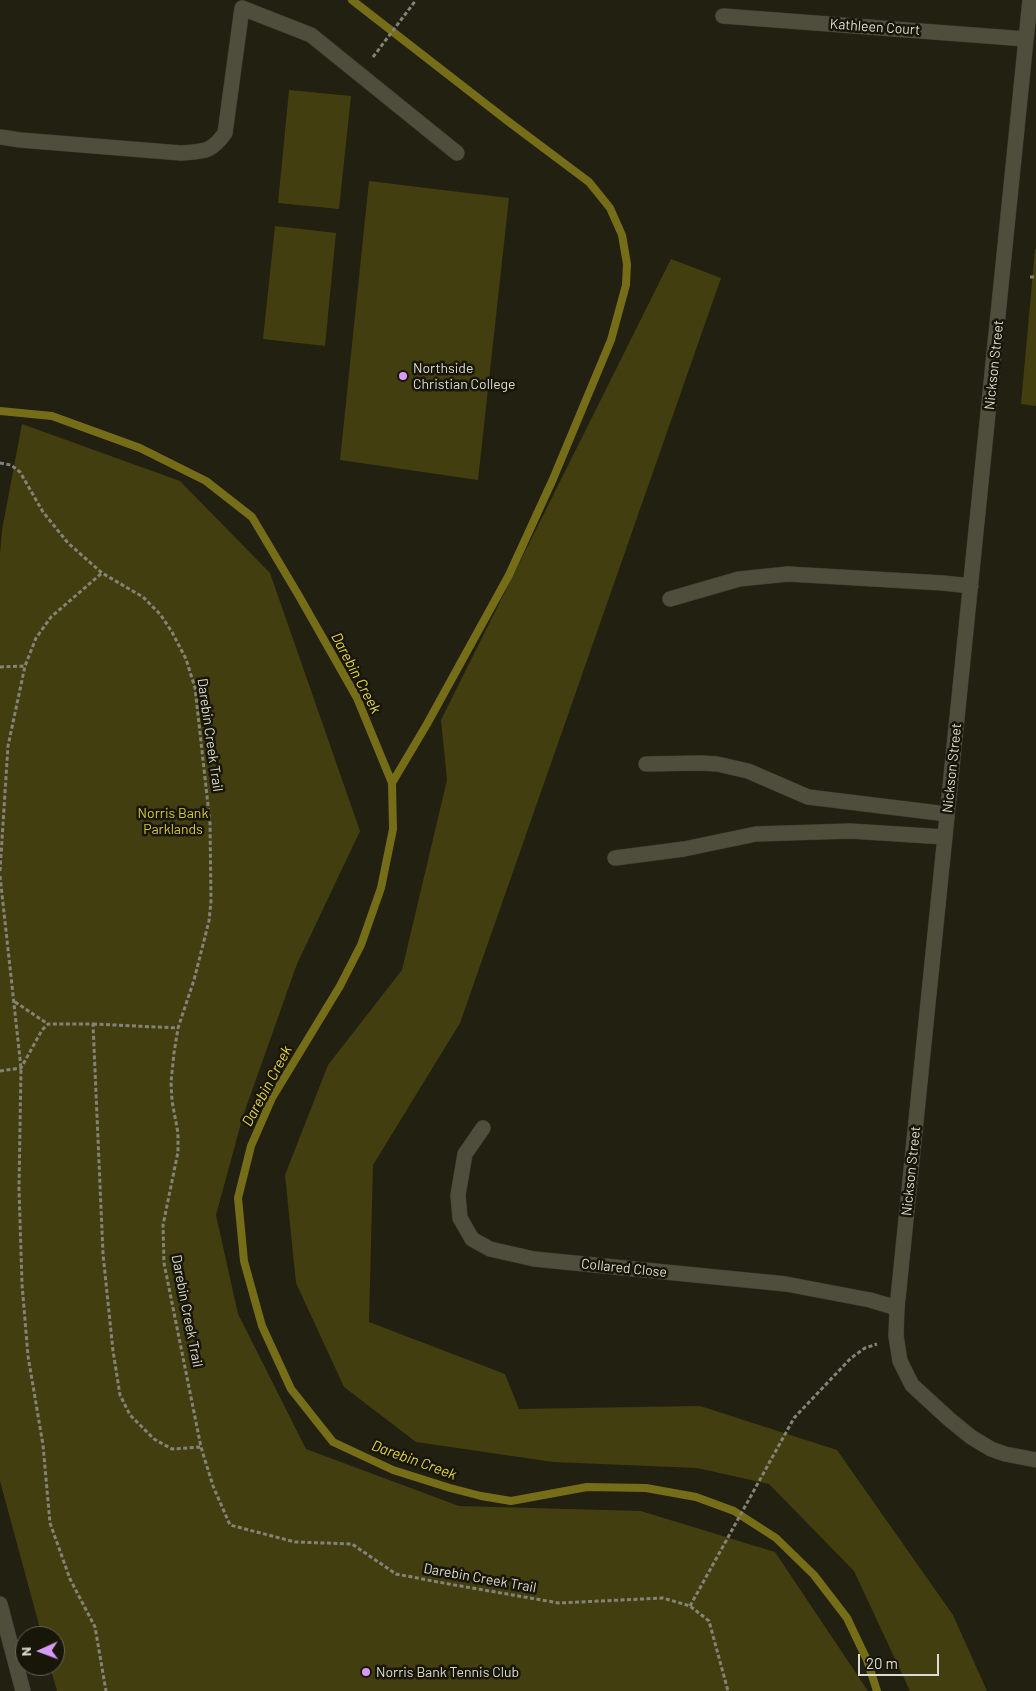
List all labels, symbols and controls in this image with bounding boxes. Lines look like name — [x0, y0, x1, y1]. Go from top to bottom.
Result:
street label: Kathleen Court — [829, 15, 921, 39]
street label: Nickson Street — [981, 319, 1007, 411]
place label: Northside Christian College — [413, 360, 516, 392]
marker: Northside Christian College — [397, 370, 409, 382]
water label: Darebin Creek — [327, 630, 385, 716]
street label: Darebin Creek Trail — [194, 677, 226, 793]
street label: Nickson Street — [939, 722, 965, 814]
park label: Norris Bank Parklands — [138, 805, 208, 838]
water label: Darebin Creek — [238, 1043, 296, 1129]
street label: Nickson Street — [898, 1125, 924, 1217]
street label: Darebin Creek Trail — [168, 1253, 206, 1369]
street label: Collared Close — [580, 1255, 668, 1281]
water label: Darebin Creek — [369, 1436, 459, 1484]
street label: Darebin Creek Trail — [422, 1560, 538, 1596]
north arrow — [15, 1626, 65, 1676]
scale bar — [861, 1644, 942, 1676]
text: N — [17, 1647, 34, 1656]
text: 20 m — [866, 1654, 898, 1672]
place label: Norris Bank Tennis Club — [376, 1664, 519, 1680]
marker: Norris Bank Tennis Club — [360, 1666, 372, 1678]

